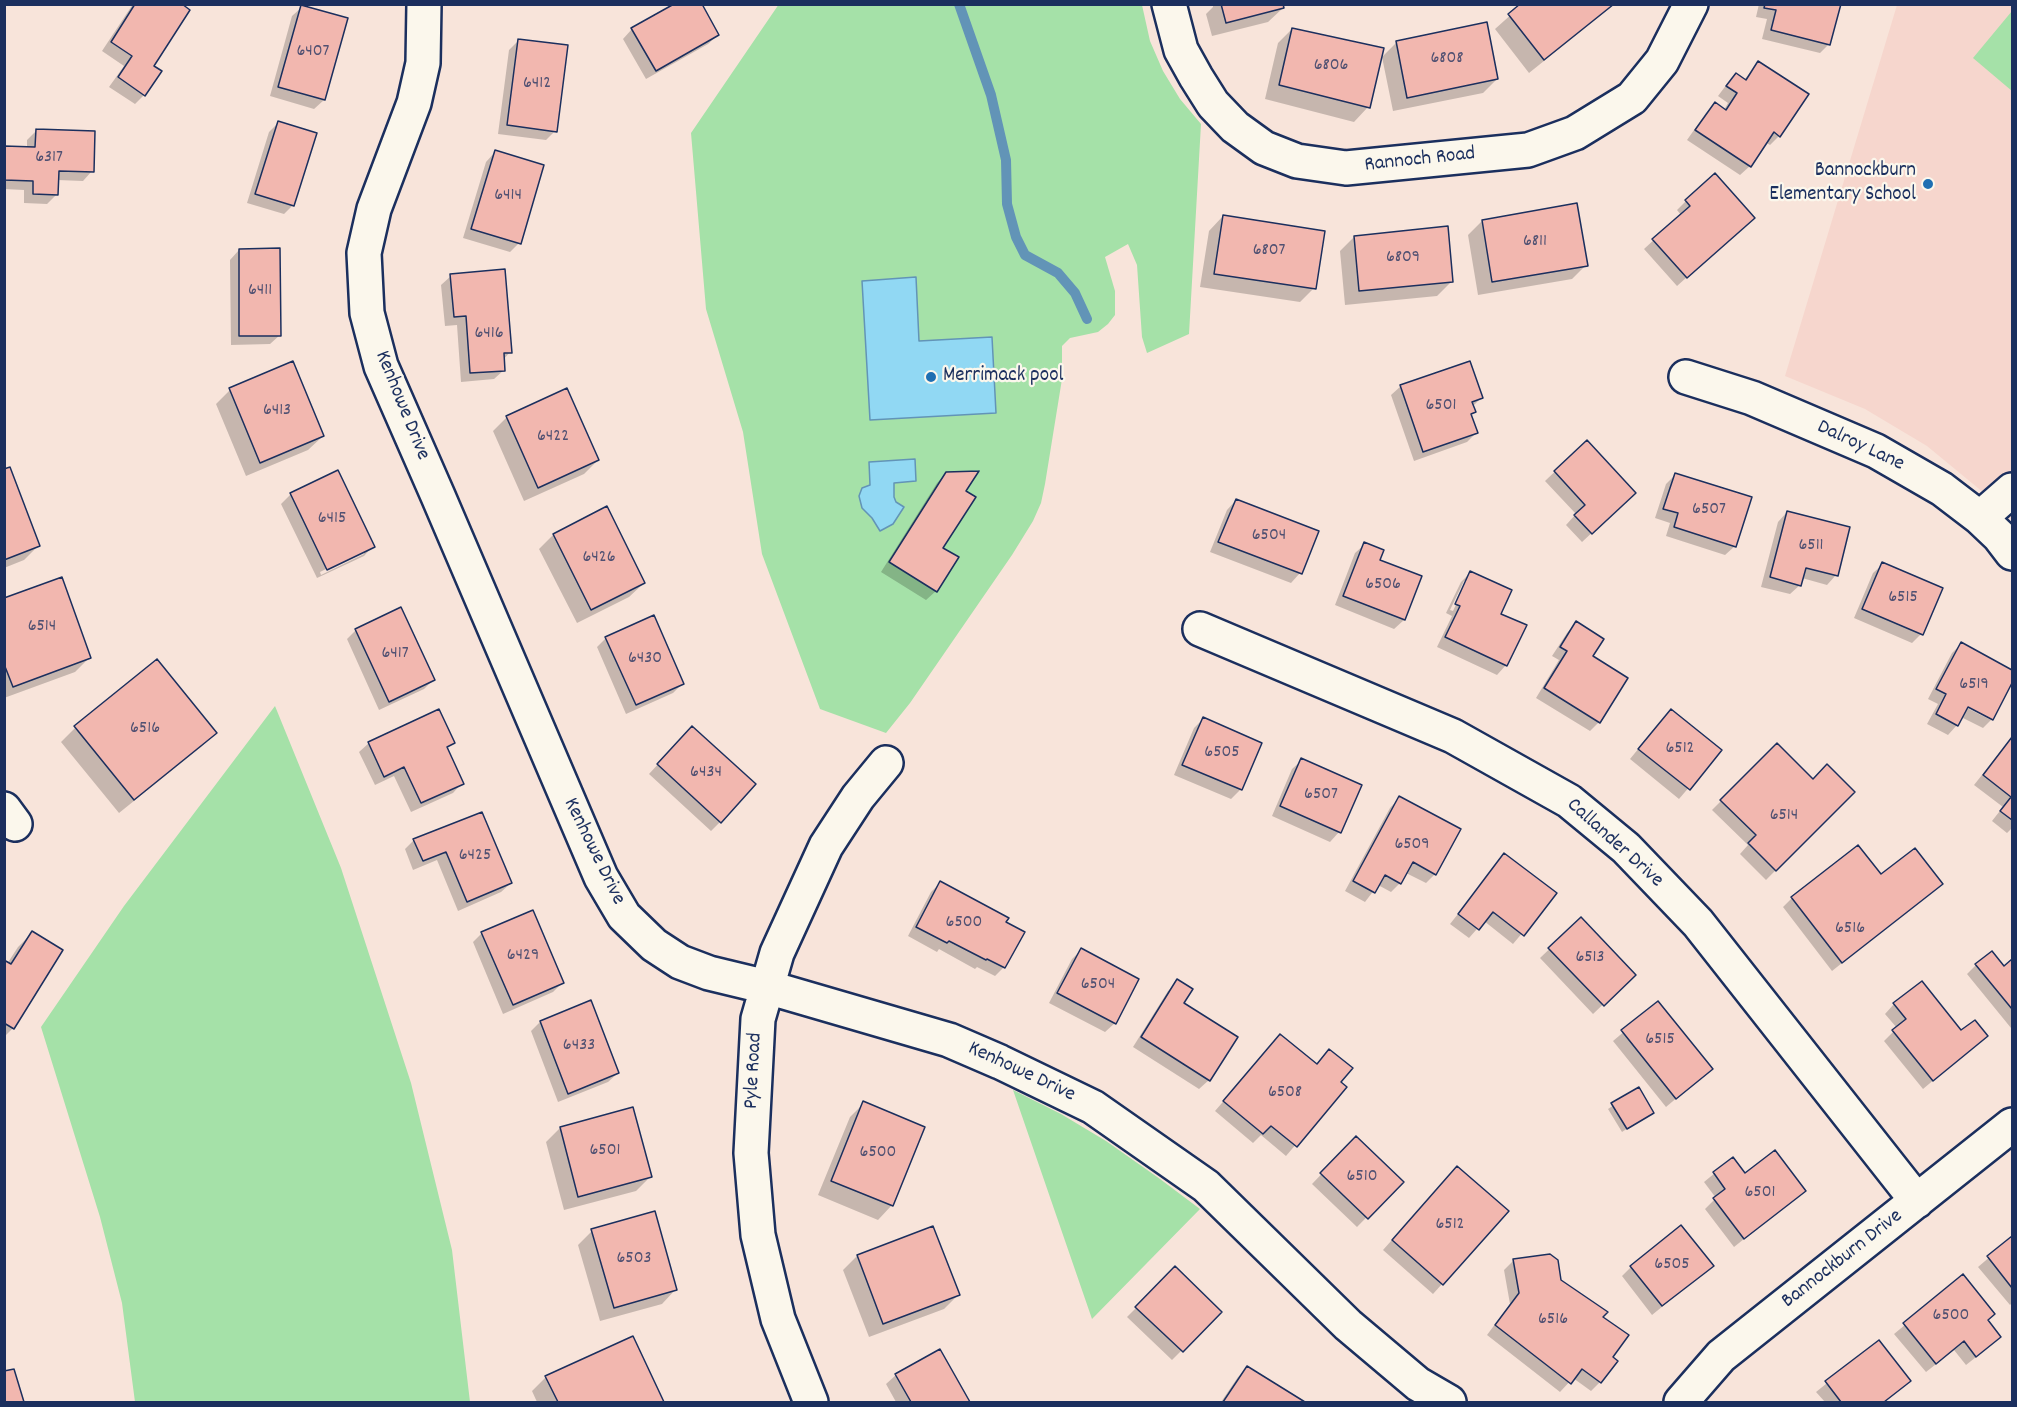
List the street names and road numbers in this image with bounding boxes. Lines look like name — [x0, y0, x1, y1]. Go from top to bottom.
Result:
street label: Rannoch Road — [1364, 143, 1476, 179]
street label: Kenhowe Drive — [368, 348, 434, 464]
street label: Dalroy Lane — [1812, 416, 1908, 478]
street label: Callander Drive — [1560, 794, 1668, 894]
street label: Kenhowe Drive — [556, 795, 630, 909]
street label: Pyle Road — [740, 1032, 770, 1110]
street label: Kenhowe Drive — [963, 1037, 1079, 1109]
street label: Bannockburn Drive — [1778, 1205, 1908, 1315]

